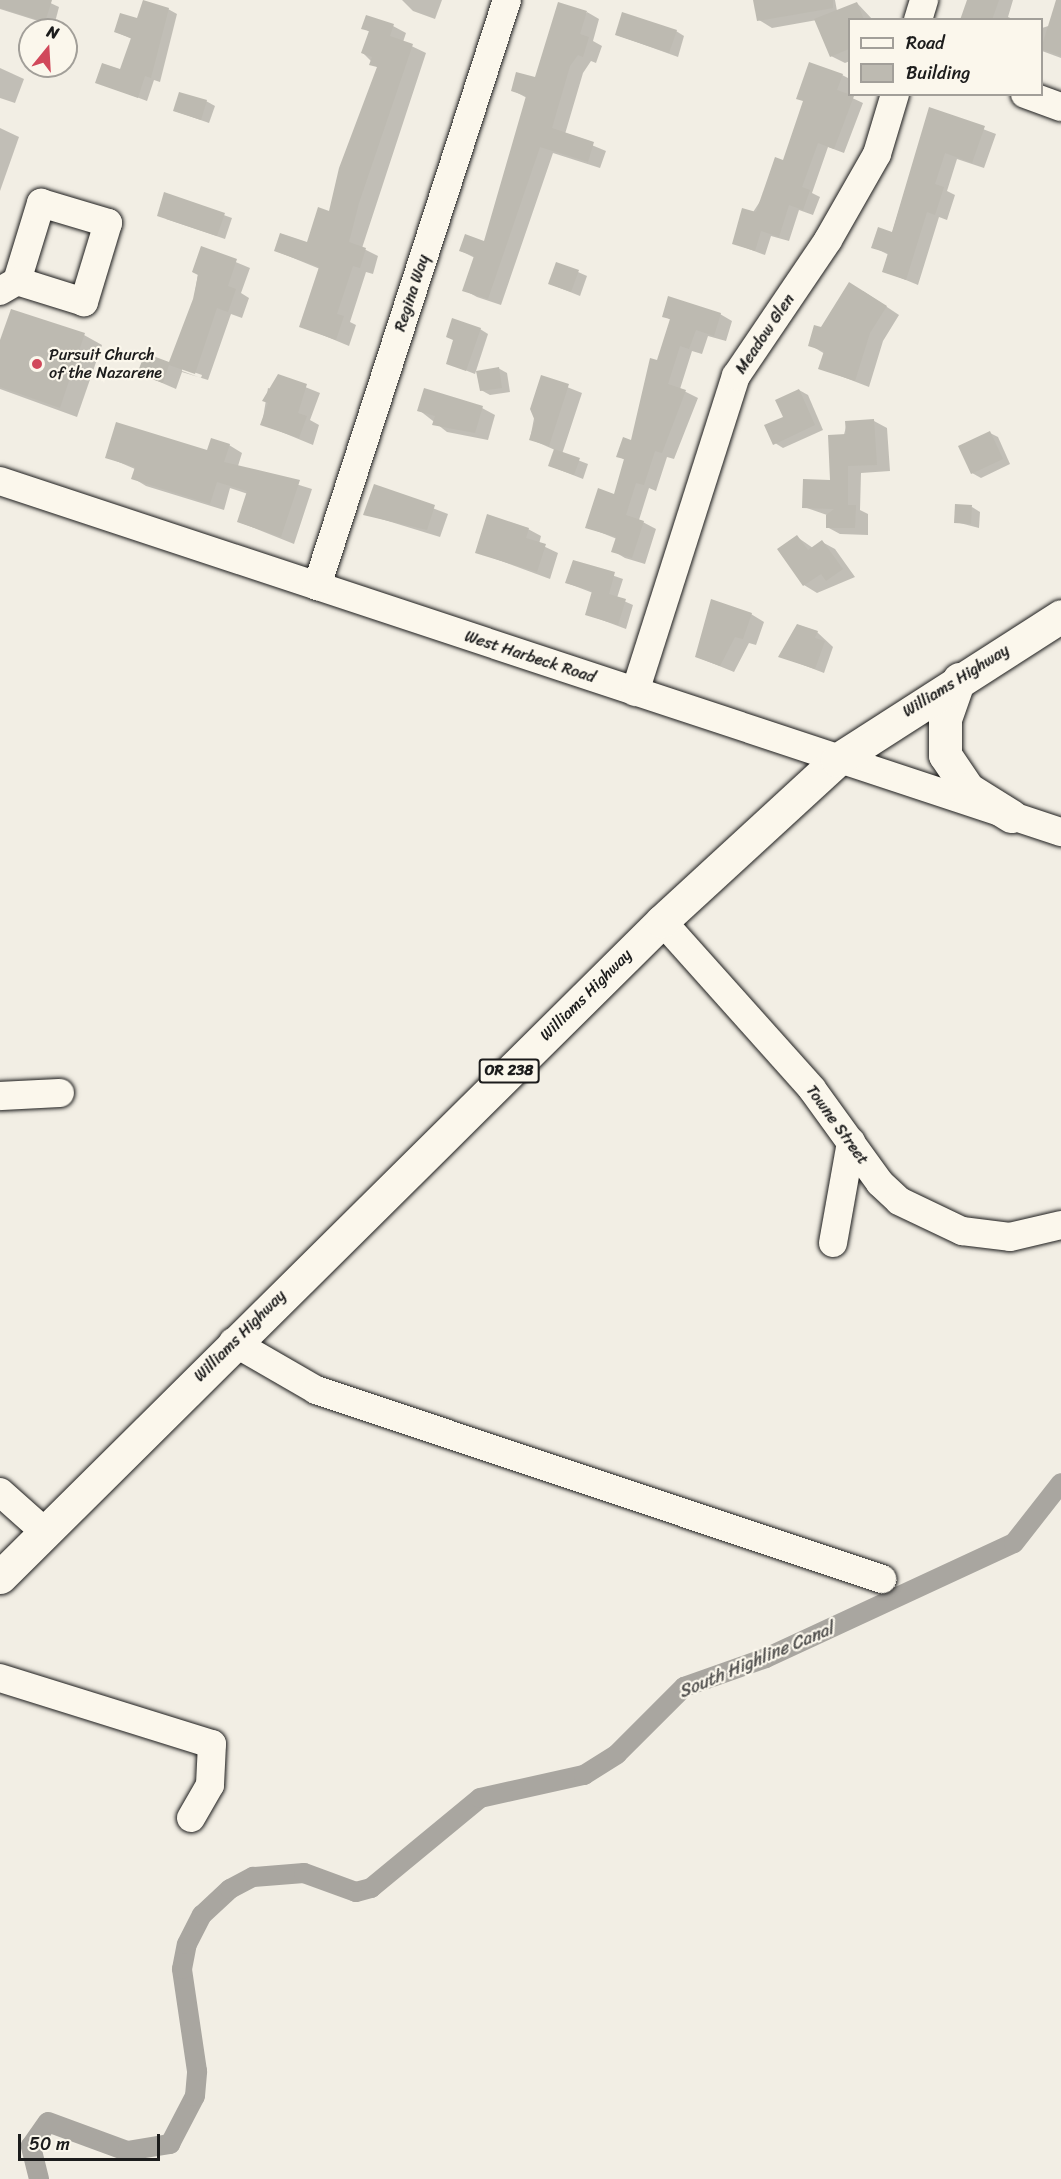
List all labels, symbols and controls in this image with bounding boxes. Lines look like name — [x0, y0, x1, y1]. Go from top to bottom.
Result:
text: N — [43, 17, 63, 48]
north arrow — [18, 18, 78, 78]
legend — [848, 18, 1043, 96]
text: Road — [906, 27, 945, 59]
text: Building — [906, 57, 970, 89]
street label: Regina Way — [391, 252, 433, 334]
street label: Meadow Glen — [731, 290, 799, 378]
place label: Pursuit Church of the Nazarene — [49, 345, 162, 383]
marker: Pursuit Church of the Nazarene — [30, 357, 44, 371]
street label: West Harbeck Road — [462, 627, 598, 687]
street label: Williams Highway — [899, 641, 1013, 721]
street label: Williams Highway — [536, 945, 636, 1045]
road number: OR 238 — [478, 1059, 540, 1083]
street label: Towne Street — [802, 1081, 872, 1169]
street label: Williams Highway — [190, 1286, 290, 1386]
water label: South Highline Canal — [676, 1618, 836, 1702]
scale bar — [21, 2122, 164, 2160]
text: 50 m — [29, 2128, 70, 2160]

